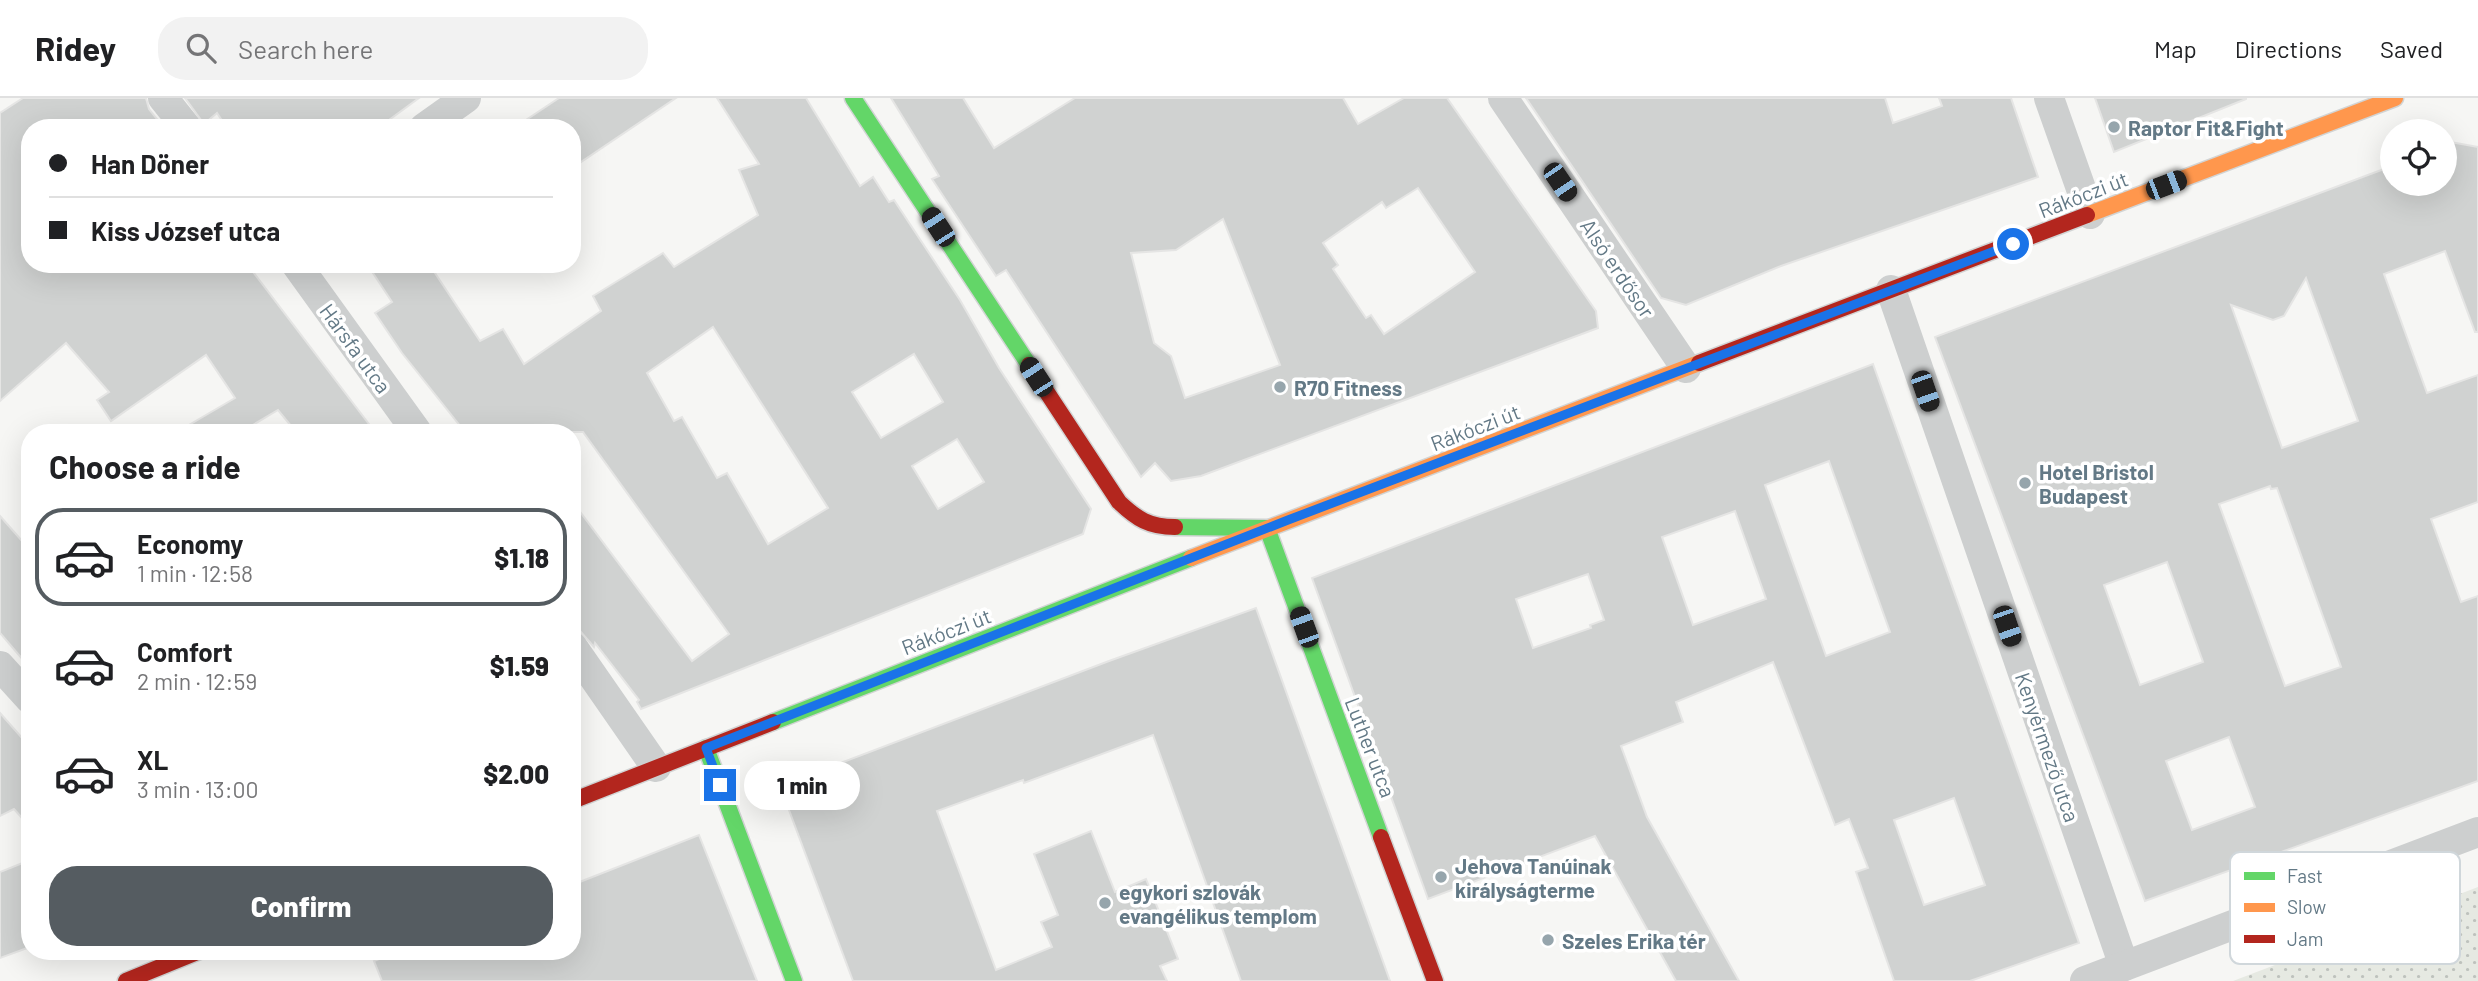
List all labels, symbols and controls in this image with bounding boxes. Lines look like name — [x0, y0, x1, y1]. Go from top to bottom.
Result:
search box — [158, 17, 648, 80]
text: Ridey — [35, 28, 116, 68]
icon: search — [182, 29, 220, 67]
text: Search here — [238, 33, 373, 64]
text: Map — [2154, 34, 2197, 63]
text: Directions — [2235, 34, 2342, 63]
text: Saved — [2380, 34, 2443, 63]
place label: Raptor Fit&Fight — [2128, 115, 2284, 140]
marker: Raptor Fit&Fight — [2106, 119, 2122, 135]
map controls — [2380, 119, 2457, 196]
button: locate — [2380, 119, 2457, 196]
text: Han Döner — [91, 148, 209, 179]
car — [1540, 159, 1581, 205]
street label: Rákóczi út — [2035, 166, 2131, 222]
car — [2143, 168, 2190, 202]
car — [918, 204, 959, 250]
street label: Alsó erdősor — [1576, 214, 1660, 322]
text: Kiss József utca — [91, 215, 280, 246]
route start — [1997, 228, 2029, 260]
street label: Hársfa utca — [315, 298, 397, 398]
car — [1016, 354, 1057, 400]
car — [1909, 368, 1942, 414]
place label: R70 Fitness — [1294, 375, 1402, 400]
marker: R70 Fitness — [1272, 379, 1288, 395]
street label: Rákóczi út — [1427, 399, 1523, 455]
text: Choose a ride — [49, 447, 241, 485]
place label: Hotel Bristol Budapest — [2039, 459, 2154, 508]
marker: Hotel Bristol Budapest — [2017, 475, 2033, 491]
icon: car — [53, 526, 116, 589]
text: Economy — [137, 528, 243, 559]
text: $1.18 — [494, 542, 549, 573]
text: 1 min · 12:58 — [137, 559, 253, 587]
street label: Rákóczi út — [898, 603, 994, 659]
car — [1991, 603, 2024, 649]
car — [1287, 604, 1322, 650]
icon: car — [53, 634, 116, 697]
text: Comfort — [137, 636, 233, 667]
text: $1.59 — [490, 650, 549, 681]
text: 2 min · 12:59 — [137, 667, 257, 695]
street label: Kenyérmező utca — [2011, 669, 2085, 825]
street label: Luther utca — [1340, 693, 1402, 801]
icon: car — [53, 742, 116, 805]
text: XL — [137, 744, 168, 775]
text: $2.00 — [483, 758, 549, 789]
callout: 1 min — [744, 760, 860, 810]
route end — [704, 769, 736, 801]
text: 1 min — [777, 771, 827, 799]
text: 3 min · 13:00 — [137, 775, 258, 803]
legend — [2230, 852, 2460, 964]
place label: Jehova Tanúinak királyságterme — [1455, 853, 1612, 902]
text: Fast — [2287, 864, 2323, 887]
button: Confirm — [49, 866, 553, 946]
marker: Jehova Tanúinak királyságterme — [1433, 869, 1449, 885]
place label: egykori szlovák evangélikus templom — [1119, 879, 1317, 928]
marker: egykori szlovák evangélikus templom — [1097, 895, 1113, 911]
text: Slow — [2287, 895, 2326, 918]
text: Jam — [2287, 927, 2323, 950]
place label: Szeles Erika tér — [1562, 928, 1706, 953]
marker: Szeles Erika tér — [1540, 932, 1556, 948]

